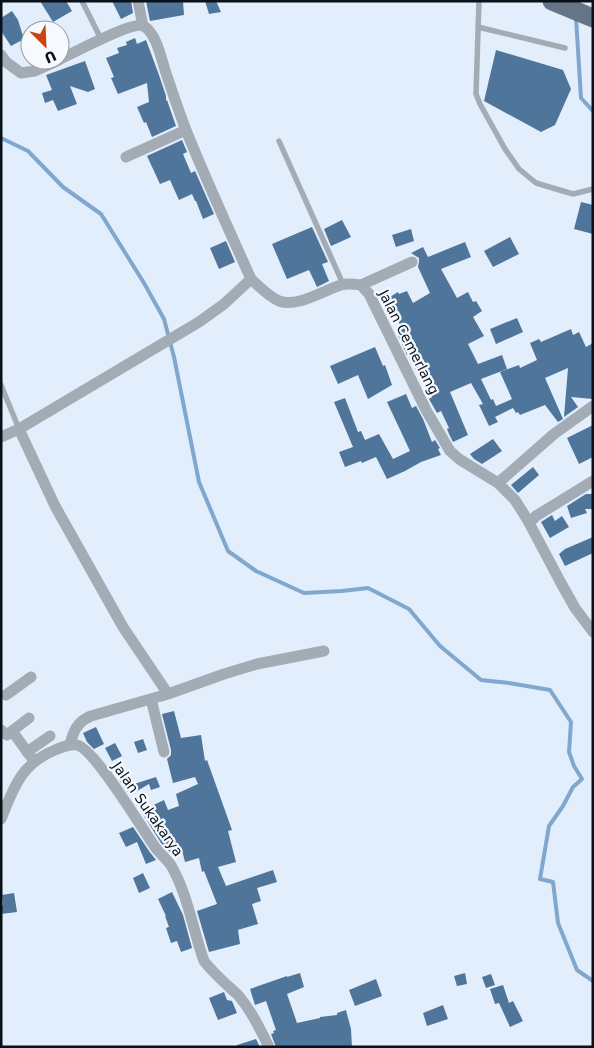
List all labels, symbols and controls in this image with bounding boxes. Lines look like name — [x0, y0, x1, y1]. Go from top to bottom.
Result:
north arrow — [20, 20, 70, 70]
text: U — [42, 47, 59, 66]
street label: Jalan Cemerlang — [375, 286, 442, 397]
street label: Jalan Sukakarya — [109, 758, 187, 859]

